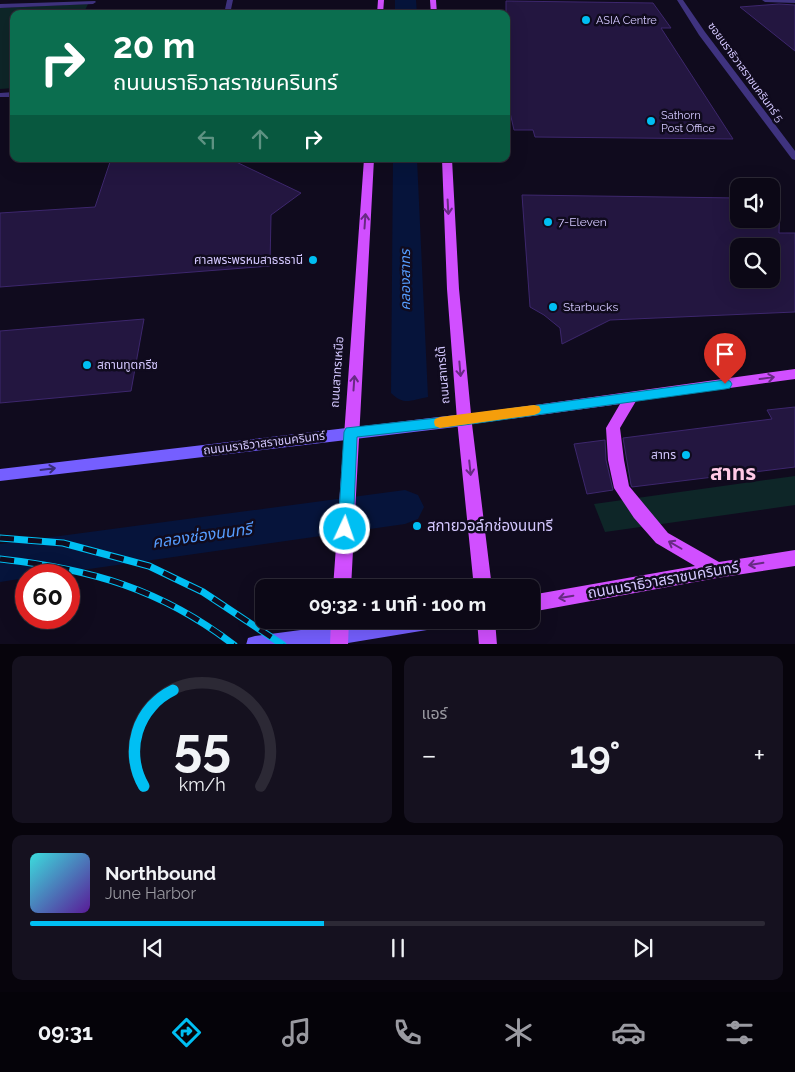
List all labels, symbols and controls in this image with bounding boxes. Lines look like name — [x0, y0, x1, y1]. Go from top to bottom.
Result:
marker: ASIA Centre — [580, 14, 592, 26]
place label: ASIA Centre — [596, 14, 657, 27]
street label: ซอยนราธิวาสราชนครินทร์ 5 — [705, 20, 786, 125]
text: 20 m — [113, 25, 195, 66]
icon: right — [30, 30, 95, 95]
text: ถนนนราธิวาสราชนครินทร์ — [113, 69, 338, 95]
place label: Sathorn Post Office — [661, 109, 715, 135]
marker: Sathorn Post Office — [645, 115, 657, 127]
icon: left — [193, 125, 221, 153]
icon: ahead — [246, 125, 274, 153]
icon: right — [299, 125, 327, 153]
map controls — [730, 178, 780, 288]
button: sound — [730, 178, 780, 228]
one-way arrow — [444, 199, 453, 215]
one-way arrow — [360, 214, 370, 230]
place label: 7-Eleven — [558, 215, 607, 229]
marker: 7-Eleven — [542, 216, 554, 228]
button: search — [730, 238, 780, 288]
water label: คลองสาทร — [397, 248, 413, 311]
place label: ศาลพระพรหมสาธรธานี — [194, 253, 303, 267]
marker: ศาลพระพรหมสาธรธานี — [307, 254, 319, 266]
place label: Starbucks — [563, 300, 618, 314]
marker: Starbucks — [547, 301, 559, 313]
pin — [704, 333, 746, 384]
street label: ถนนสาทรเหนือ — [328, 336, 346, 408]
icon: arrive — [711, 340, 739, 368]
street label: ถนนสาทรใต้ — [434, 346, 452, 404]
place label: สถานทูตกรีซ — [97, 358, 158, 372]
marker: สถานทูตกรีซ — [81, 359, 93, 371]
one-way arrow — [455, 361, 465, 377]
one-way arrow — [759, 373, 775, 383]
one-way arrow — [349, 376, 359, 392]
street label: ถนนนราธิวาสราชนครินทร์ — [202, 429, 326, 457]
place label: สาทร — [651, 448, 676, 462]
marker: สาทร — [680, 449, 692, 461]
one-way arrow — [465, 460, 475, 476]
district label: สาทร — [710, 460, 756, 485]
one-way arrow — [40, 464, 56, 474]
position arrow — [318, 502, 370, 554]
place label: สกายวอล์กช่องนนทรี — [427, 517, 553, 535]
water label: คลองช่องนนทรี — [151, 519, 256, 552]
marker: สกายวอล์กช่องนนทรี — [411, 520, 423, 532]
one-way arrow — [668, 540, 683, 550]
street label: ถนนนราธิวาสราชนครินทร์ — [586, 558, 741, 602]
one-way arrow — [748, 559, 764, 569]
speed limit sign: 60 — [15, 564, 80, 629]
text: 09:32 · 1 นาที · 100 m — [309, 593, 486, 615]
one-way arrow — [558, 593, 574, 603]
text: แอร์ — [422, 704, 447, 723]
text: 55 — [173, 716, 231, 777]
text: 19° — [570, 732, 620, 777]
text: − — [422, 739, 437, 772]
text: + — [753, 739, 765, 772]
text: km/h — [178, 774, 225, 795]
text: Northbound — [105, 862, 216, 884]
text: June Harbor — [105, 884, 196, 903]
icon: previous — [139, 934, 167, 962]
icon: pause — [384, 934, 412, 962]
icon: next — [629, 934, 657, 962]
icon: directions — [169, 1015, 204, 1050]
icon: music — [279, 1015, 314, 1050]
icon: phone — [390, 1015, 425, 1050]
icon: climate — [501, 1015, 536, 1050]
icon: car — [611, 1015, 646, 1050]
icon: filters — [722, 1015, 757, 1050]
text: 09:31 — [38, 1019, 93, 1045]

